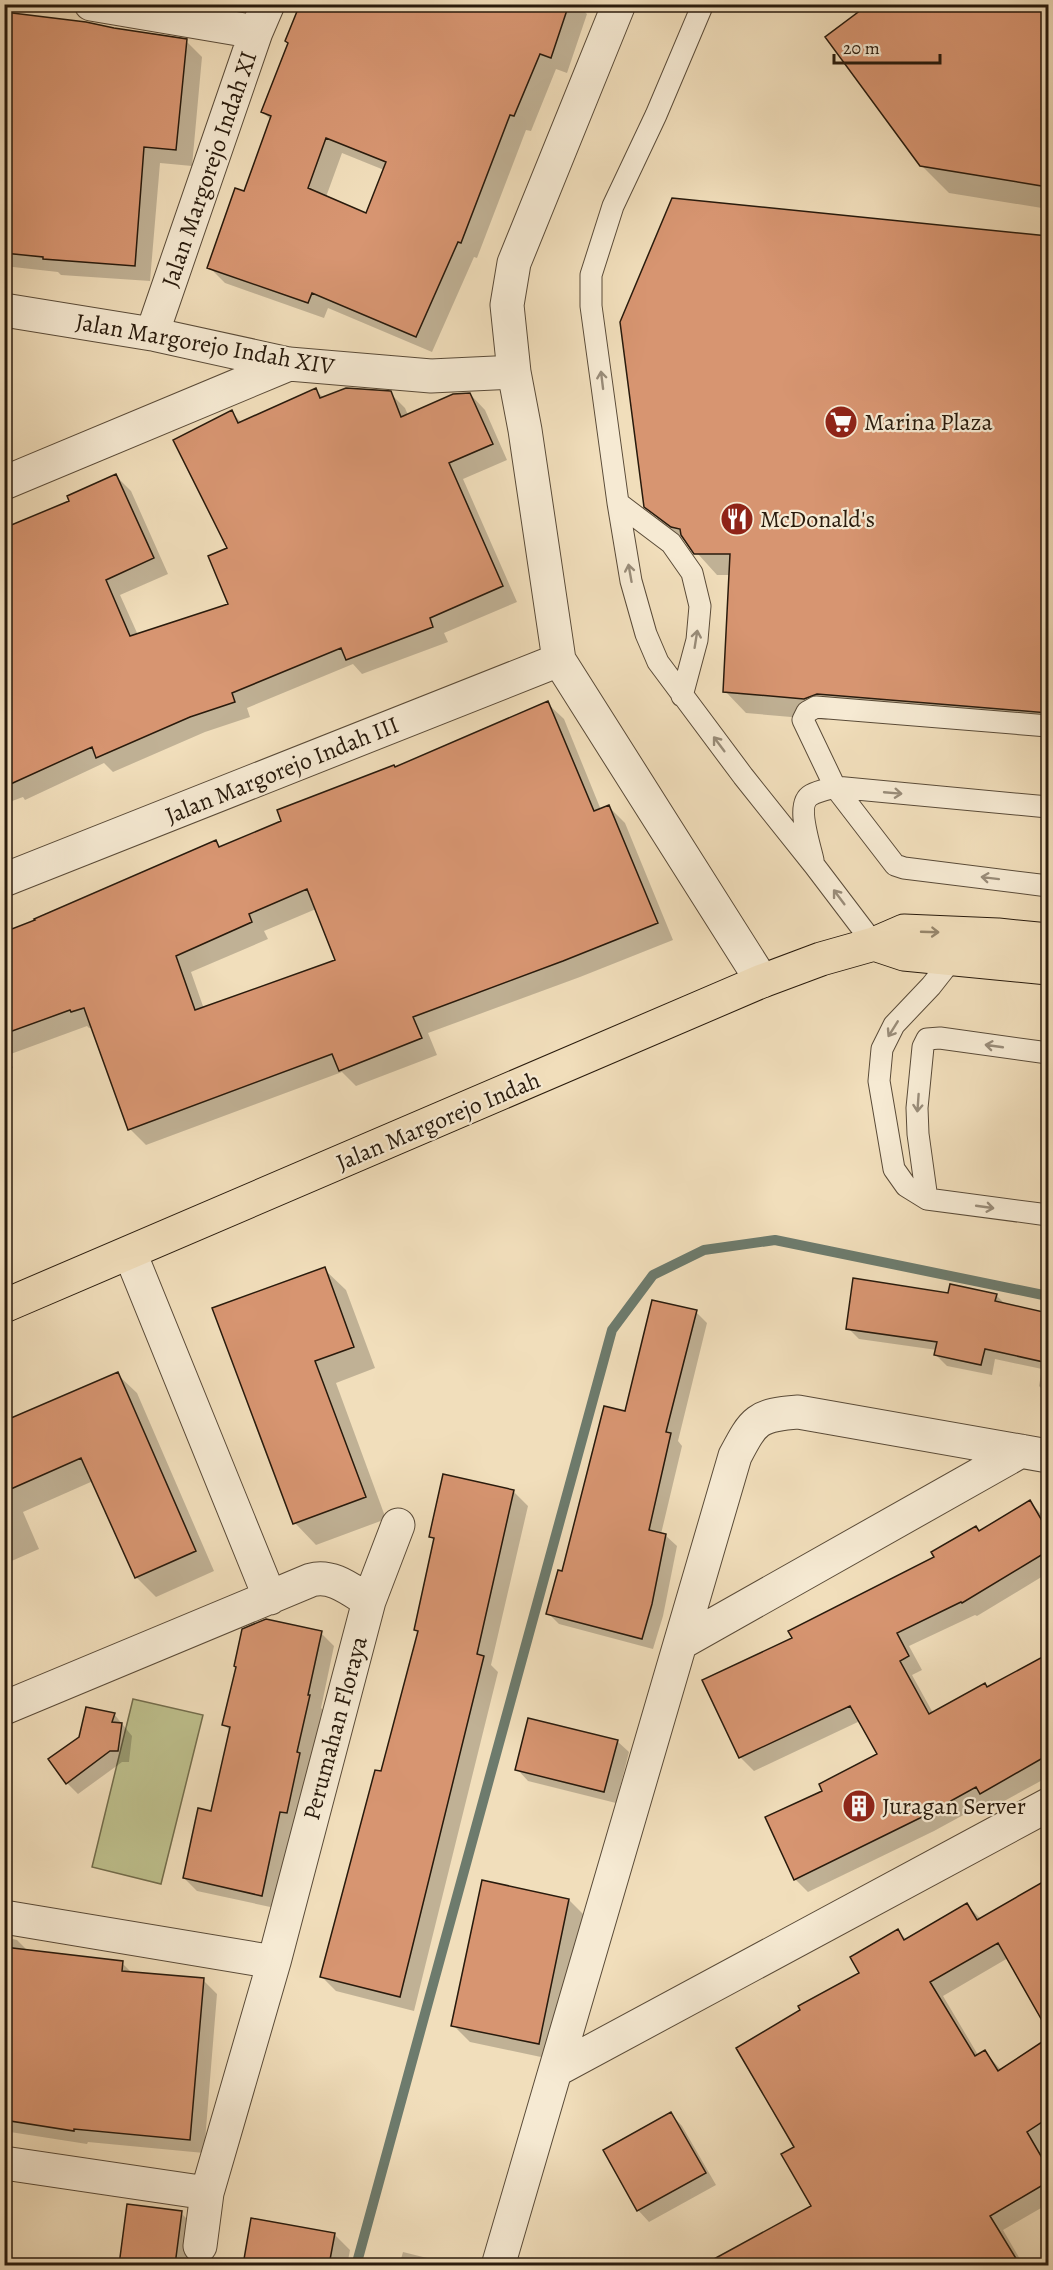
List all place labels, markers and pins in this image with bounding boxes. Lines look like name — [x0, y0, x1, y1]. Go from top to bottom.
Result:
supermarket icon: Marina Plaza — [823, 404, 859, 440]
place label: Marina Plaza — [864, 406, 994, 438]
restaurant icon: McDonald's — [719, 501, 755, 537]
place label: McDonald's — [760, 503, 875, 535]
building icon: Juragan Server — [841, 1788, 877, 1824]
place label: Juragan Server — [882, 1790, 1026, 1822]

